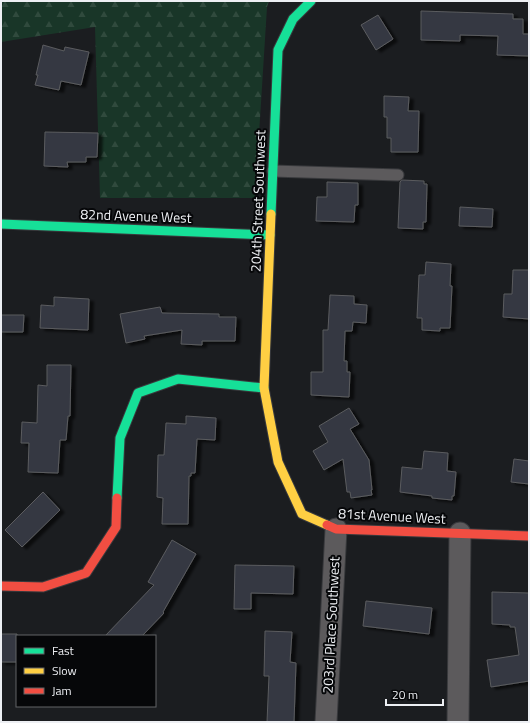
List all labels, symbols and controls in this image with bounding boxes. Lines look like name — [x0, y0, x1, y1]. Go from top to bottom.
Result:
street label: 204th Street Southwest — [245, 130, 270, 272]
street label: 82nd Avenue West — [80, 203, 192, 228]
street label: 81st Avenue West — [338, 502, 446, 529]
street label: 203rd Place Southwest — [316, 556, 345, 694]
legend — [16, 635, 156, 707]
text: Fast — [52, 641, 75, 660]
text: Slow — [52, 661, 77, 680]
text: Jam — [52, 681, 72, 700]
scale bar — [386, 681, 443, 707]
text: 20 m — [392, 685, 418, 704]

